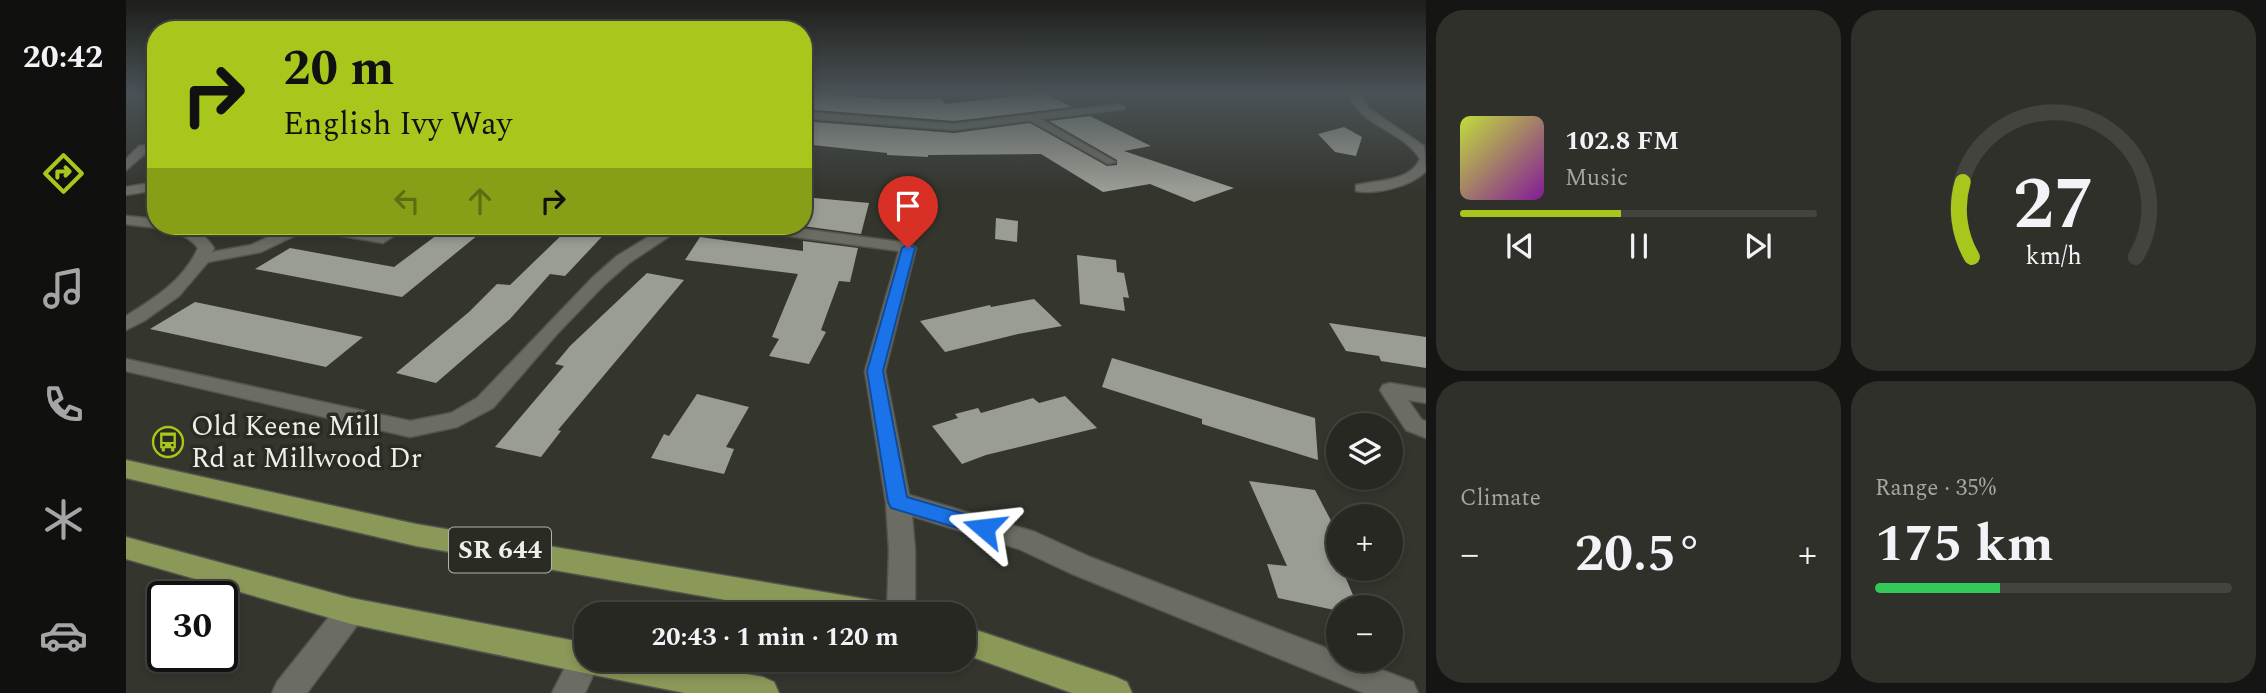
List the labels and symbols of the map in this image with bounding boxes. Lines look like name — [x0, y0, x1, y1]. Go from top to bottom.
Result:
pin — [878, 176, 938, 248]
place label: Old Keene Mill Rd at Millwood Dr — [191, 405, 422, 480]
bus stop icon: Old Keene Mill Rd at Millwood Dr — [151, 425, 185, 459]
position arrow — [947, 491, 1021, 565]
road number: SR 644 — [449, 528, 551, 572]
speed limit sign: 30 — [147, 581, 238, 672]

